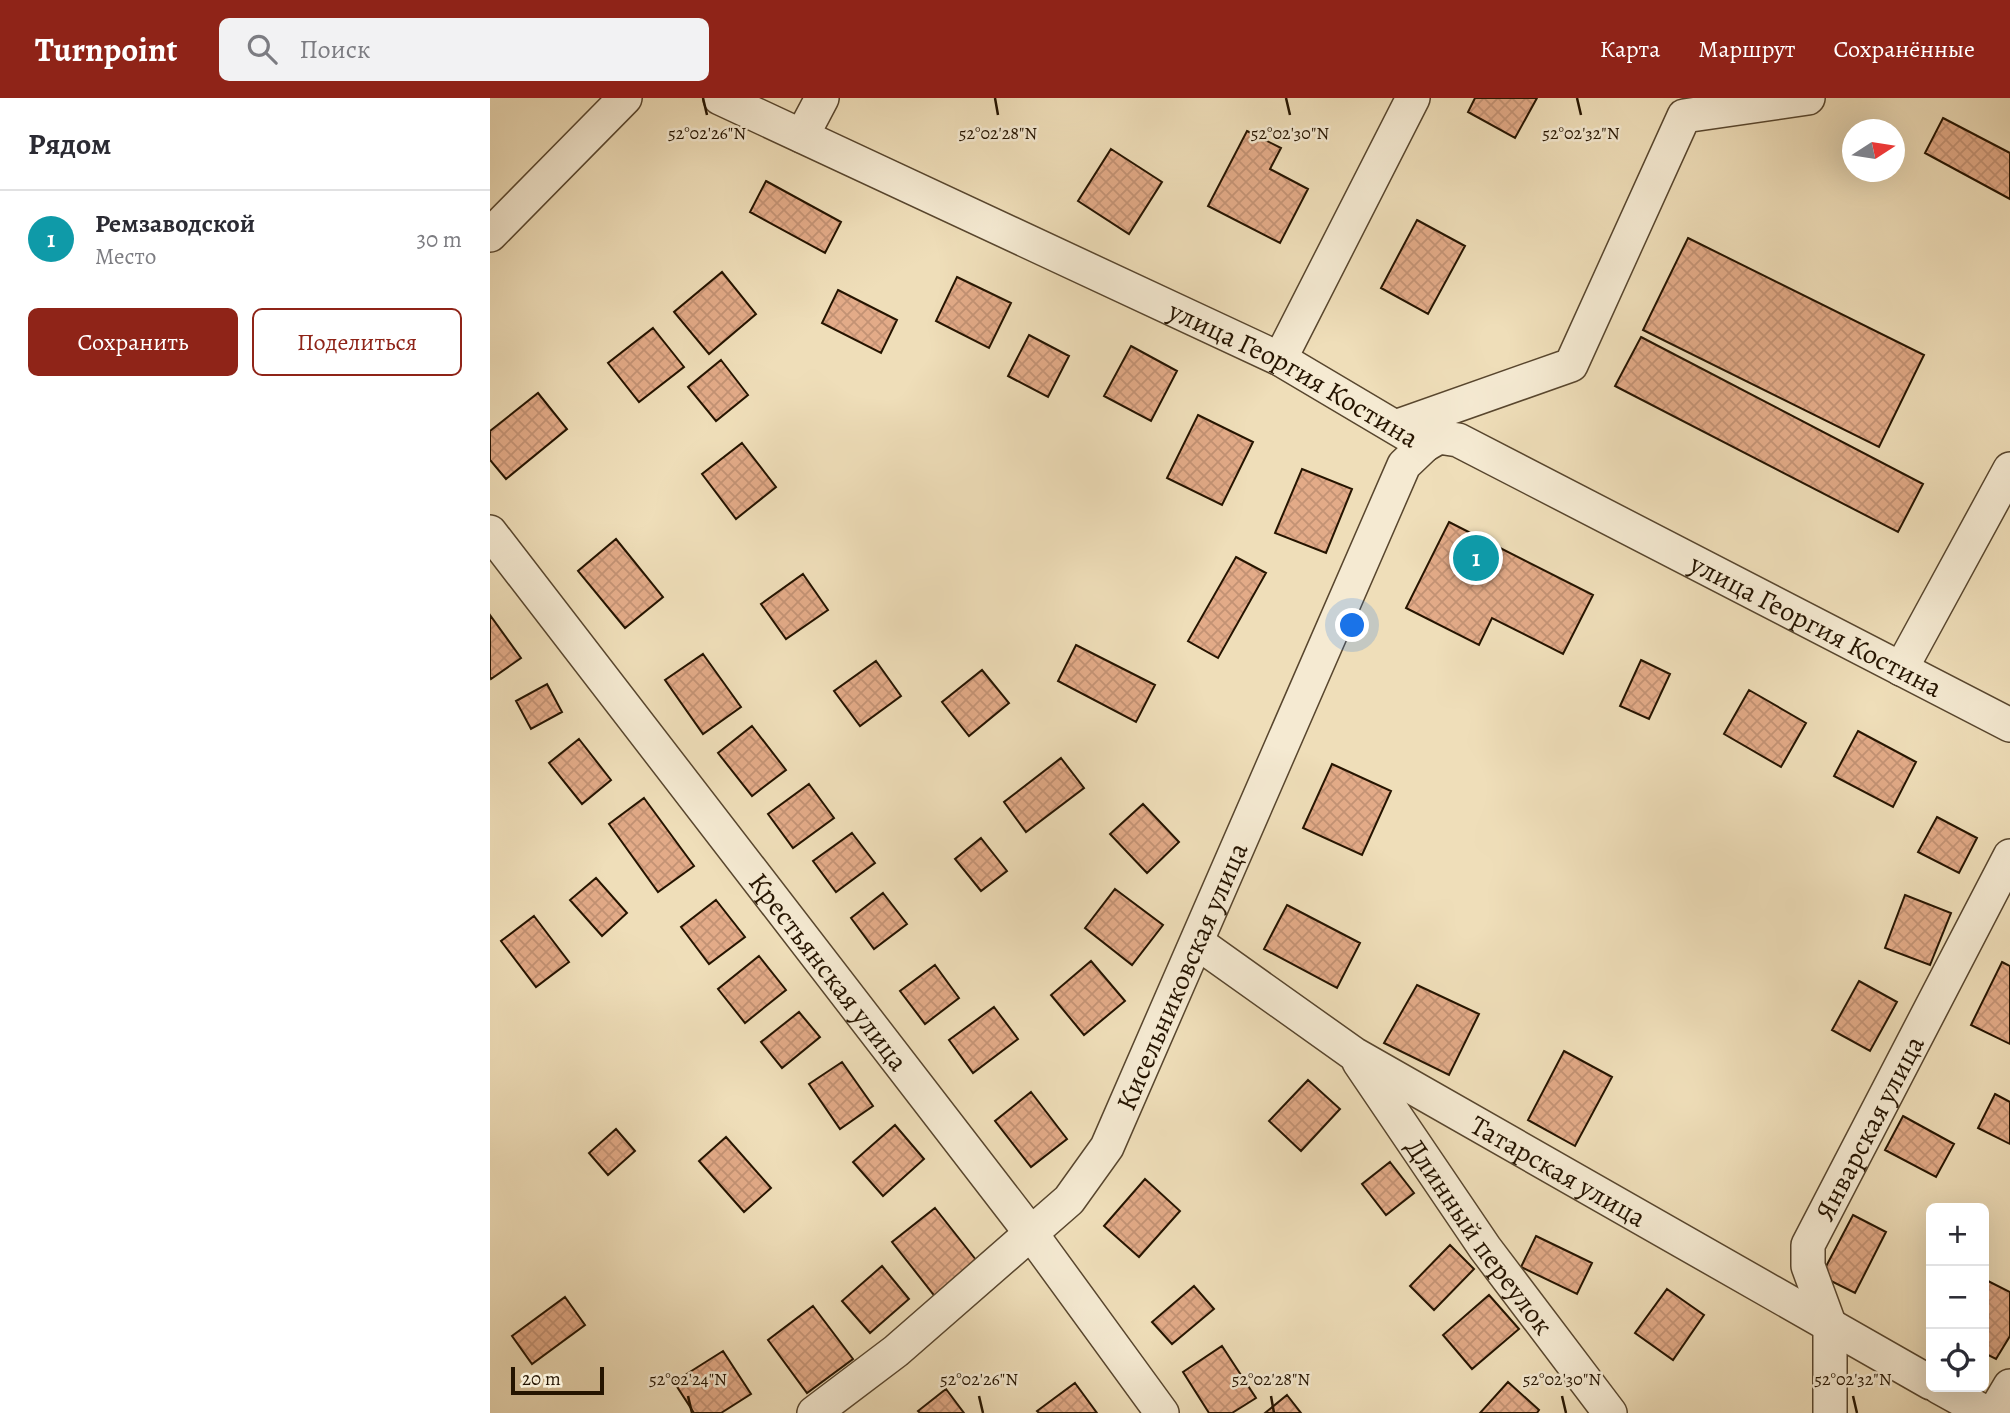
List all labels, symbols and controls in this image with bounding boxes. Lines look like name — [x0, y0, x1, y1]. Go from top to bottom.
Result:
search box — [219, 18, 709, 81]
text: Turnpoint — [35, 27, 177, 72]
icon: search — [243, 30, 281, 68]
text: Поиск — [299, 32, 371, 67]
text: Карта — [1600, 33, 1660, 65]
text: Маршрут — [1698, 33, 1796, 65]
text: Сохранённые — [1834, 33, 1975, 65]
north arrow — [1842, 119, 1905, 182]
text: 52°02'26"N — [668, 121, 746, 145]
text: 52°02'28"N — [959, 121, 1037, 145]
text: 52°02'30"N — [1251, 121, 1329, 145]
text: 52°02'32"N — [1542, 121, 1620, 145]
text: Рядом — [28, 124, 111, 164]
text: Ремзаводской — [95, 206, 255, 241]
text: 1 — [47, 224, 55, 255]
text: 30 m — [416, 224, 462, 255]
text: Место — [95, 241, 156, 272]
street label: улица Георгия Костина — [1161, 291, 1426, 457]
button: Сохранить — [28, 308, 238, 376]
button: Поделиться — [252, 308, 462, 376]
pin: 1 — [1453, 532, 1499, 584]
street label: улица Георгия Костина — [1682, 544, 1949, 707]
your location — [1335, 608, 1369, 642]
street label: Кисельниковская улица — [1107, 836, 1257, 1117]
street label: Крестьянская улица — [740, 865, 917, 1079]
street label: Январская улица — [1806, 1029, 1934, 1227]
street label: Татарская улица — [1463, 1106, 1653, 1237]
street label: Длинный переулок — [1396, 1131, 1562, 1343]
map controls — [1926, 1203, 1989, 1392]
button: + — [1926, 1203, 1989, 1266]
button: − — [1926, 1266, 1989, 1329]
button: locate — [1926, 1329, 1989, 1392]
scale bar — [511, 1364, 604, 1396]
text: 20 m — [522, 1366, 561, 1392]
text: 52°02'24"N — [649, 1367, 727, 1391]
text: 52°02'26"N — [940, 1367, 1018, 1391]
text: 52°02'28"N — [1232, 1367, 1310, 1391]
text: 52°02'30"N — [1523, 1367, 1601, 1391]
text: 52°02'32"N — [1814, 1367, 1892, 1391]

